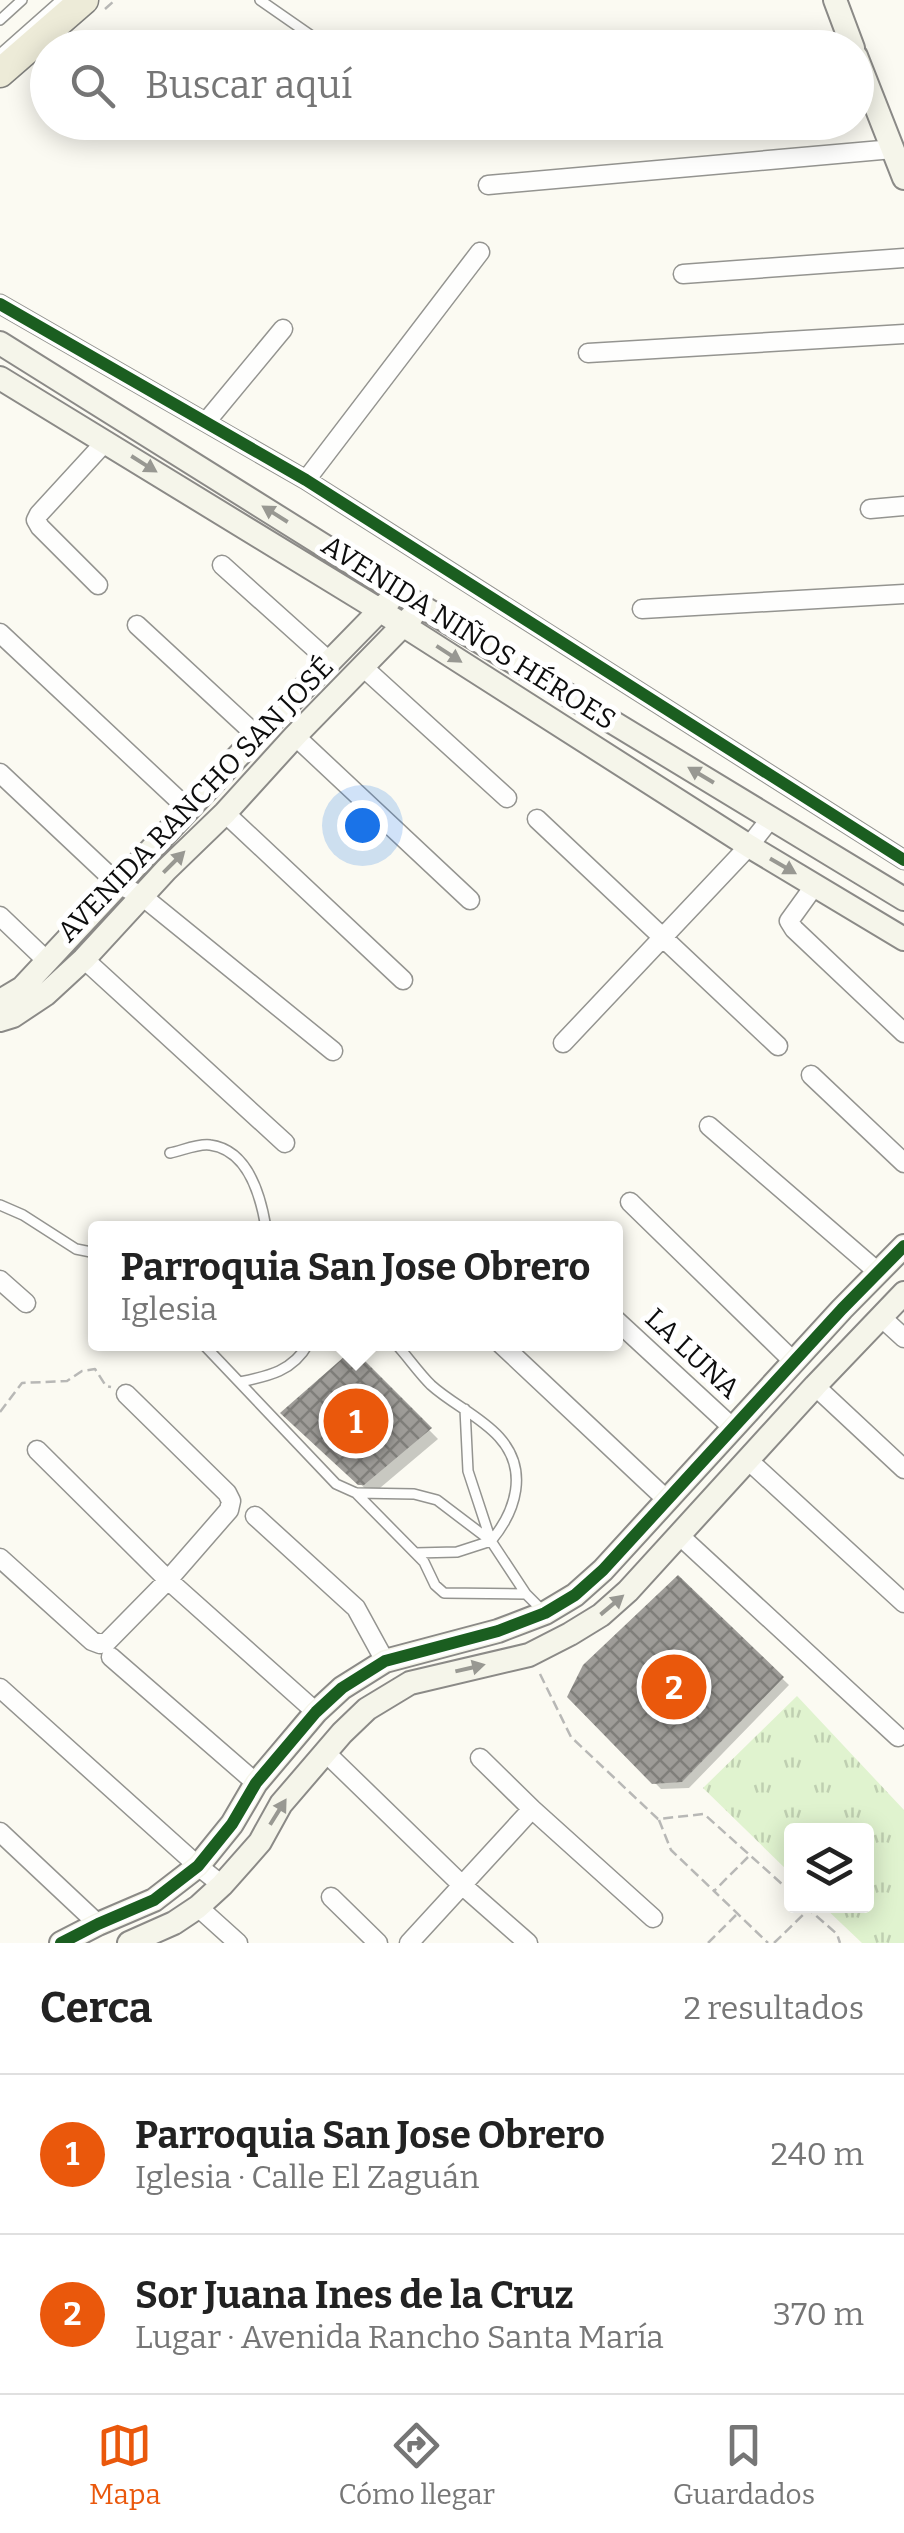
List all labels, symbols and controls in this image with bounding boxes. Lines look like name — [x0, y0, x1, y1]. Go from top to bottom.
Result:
search box — [30, 30, 874, 140]
icon: search — [65, 58, 120, 113]
text: Buscar aquí — [145, 62, 352, 108]
one-way arrow — [130, 455, 158, 472]
one-way arrow — [261, 506, 289, 524]
street label: AVENIDA NIÑOS HÉROES — [316, 527, 622, 737]
one-way arrow — [436, 645, 463, 663]
street label: AVENIDA RANCHO SAN JOSÉ — [50, 650, 340, 948]
one-way arrow — [687, 767, 715, 784]
your location — [337, 800, 388, 851]
one-way arrow — [162, 851, 186, 875]
one-way arrow — [769, 857, 797, 874]
popup — [88, 1221, 623, 1351]
text: Parroquia San Jose Obrero — [121, 1244, 591, 1290]
text: Iglesia — [121, 1290, 217, 1328]
street label: LA LUNA — [639, 1301, 747, 1405]
pin: 1 — [324, 1384, 388, 1458]
one-way arrow — [600, 1594, 625, 1616]
pin: 2 — [642, 1650, 706, 1724]
one-way arrow — [455, 1660, 486, 1675]
one-way arrow — [268, 1799, 286, 1826]
map controls — [784, 1823, 874, 1913]
button: layers — [784, 1823, 874, 1913]
text: Cerca — [40, 1983, 152, 2033]
text: 2 resultados — [683, 1989, 864, 2027]
text: Parroquia San Jose Obrero — [135, 2112, 605, 2158]
text: 1 — [66, 2135, 79, 2173]
text: 240 m — [770, 2135, 864, 2173]
text: Iglesia · Calle El Zaguán — [135, 2158, 479, 2196]
text: Sor Juana Ines de la Cruz — [135, 2272, 574, 2318]
text: 2 — [63, 2295, 82, 2333]
text: 370 m — [773, 2295, 864, 2333]
text: Lugar · Avenida Rancho Santa María — [135, 2318, 664, 2356]
tab: Mapa — [89, 2418, 161, 2511]
tab: Cómo llegar — [339, 2418, 495, 2511]
tab: Guardados — [673, 2418, 815, 2511]

